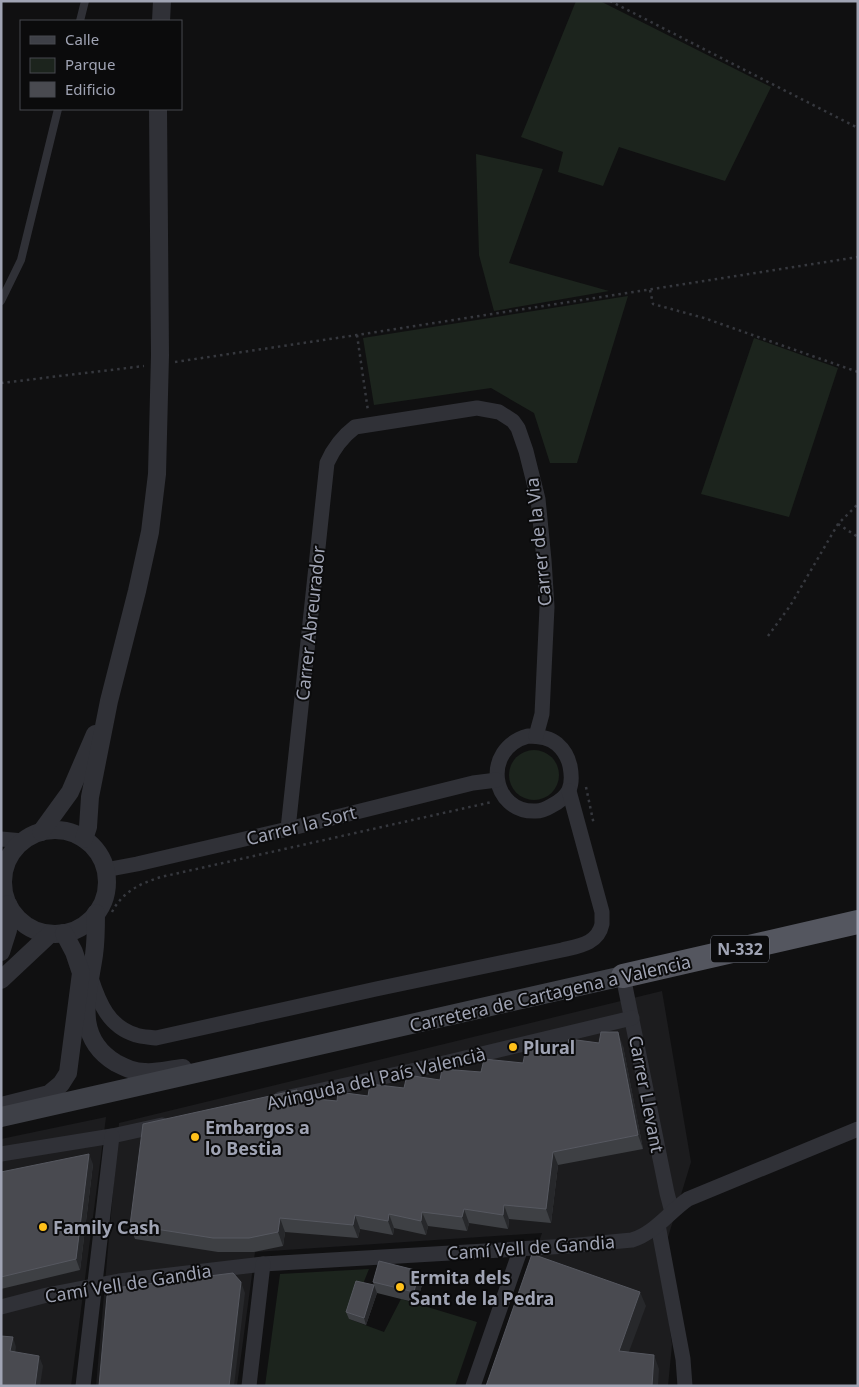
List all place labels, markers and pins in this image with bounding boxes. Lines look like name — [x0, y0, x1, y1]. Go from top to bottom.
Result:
place label: Plural — [523, 1035, 575, 1059]
marker: Plural — [507, 1041, 519, 1053]
place label: Embargos a lo Bestia — [205, 1115, 310, 1160]
marker: Embargos a lo Bestia — [189, 1131, 201, 1143]
place label: Family Cash — [53, 1215, 160, 1239]
marker: Family Cash — [37, 1221, 49, 1233]
place label: Ermita dels Sant de la Pedra — [410, 1265, 554, 1310]
marker: Ermita dels Sant de la Pedra — [394, 1281, 406, 1293]

